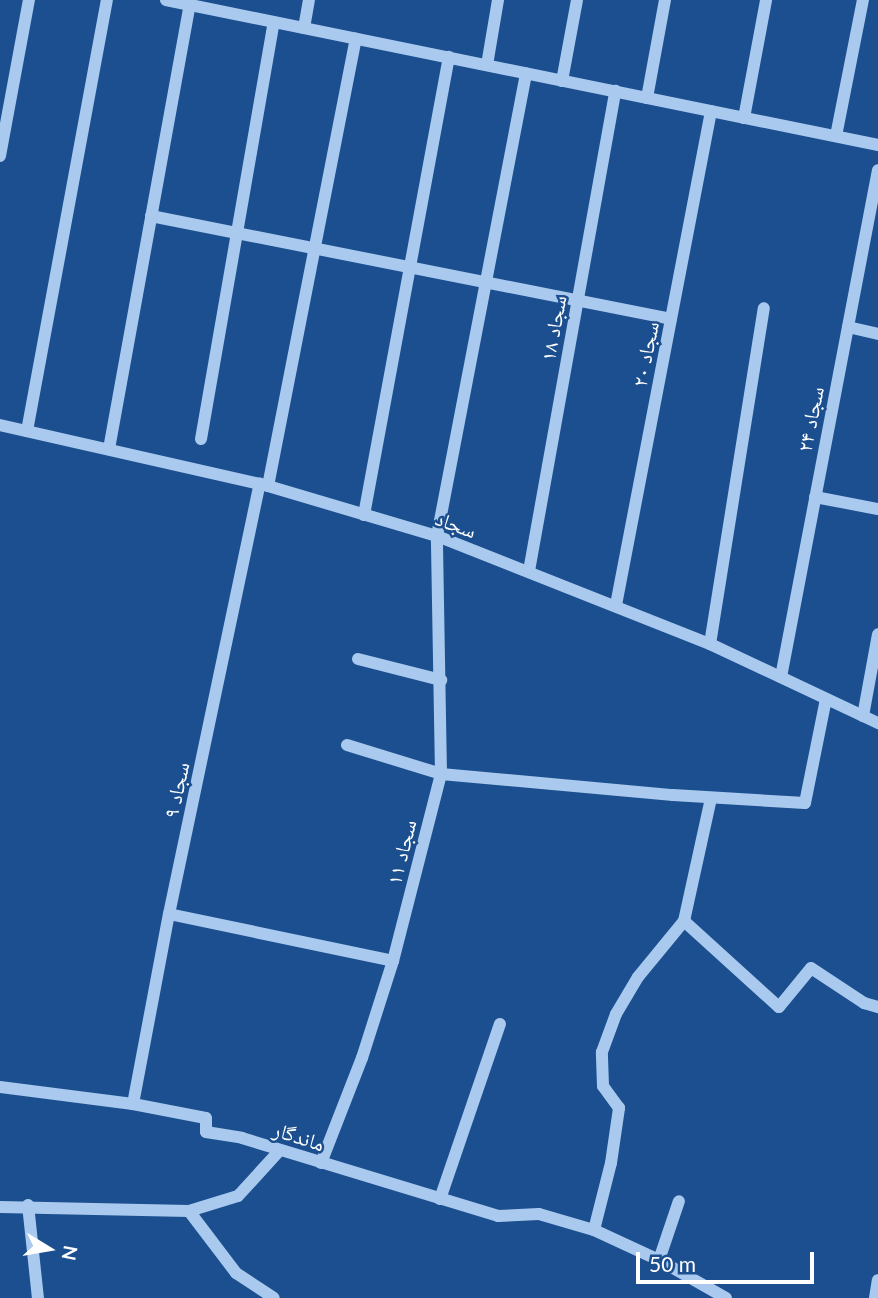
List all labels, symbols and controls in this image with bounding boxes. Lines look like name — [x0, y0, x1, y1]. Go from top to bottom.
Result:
street label: سجاد ۱۸ — [535, 293, 571, 363]
street label: سجاد ۲۰ — [626, 319, 664, 389]
street label: سجاد ۲۴ — [791, 384, 829, 454]
street label: سجاد — [432, 505, 480, 543]
street label: سجاد ۹ — [158, 760, 194, 820]
street label: سجاد ۱۱ — [381, 817, 421, 887]
street label: ماندگار — [270, 1116, 328, 1156]
north arrow — [14, 1214, 84, 1284]
scale bar — [640, 1238, 818, 1282]
text: N — [57, 1244, 83, 1262]
text: 50 m — [649, 1251, 696, 1276]

